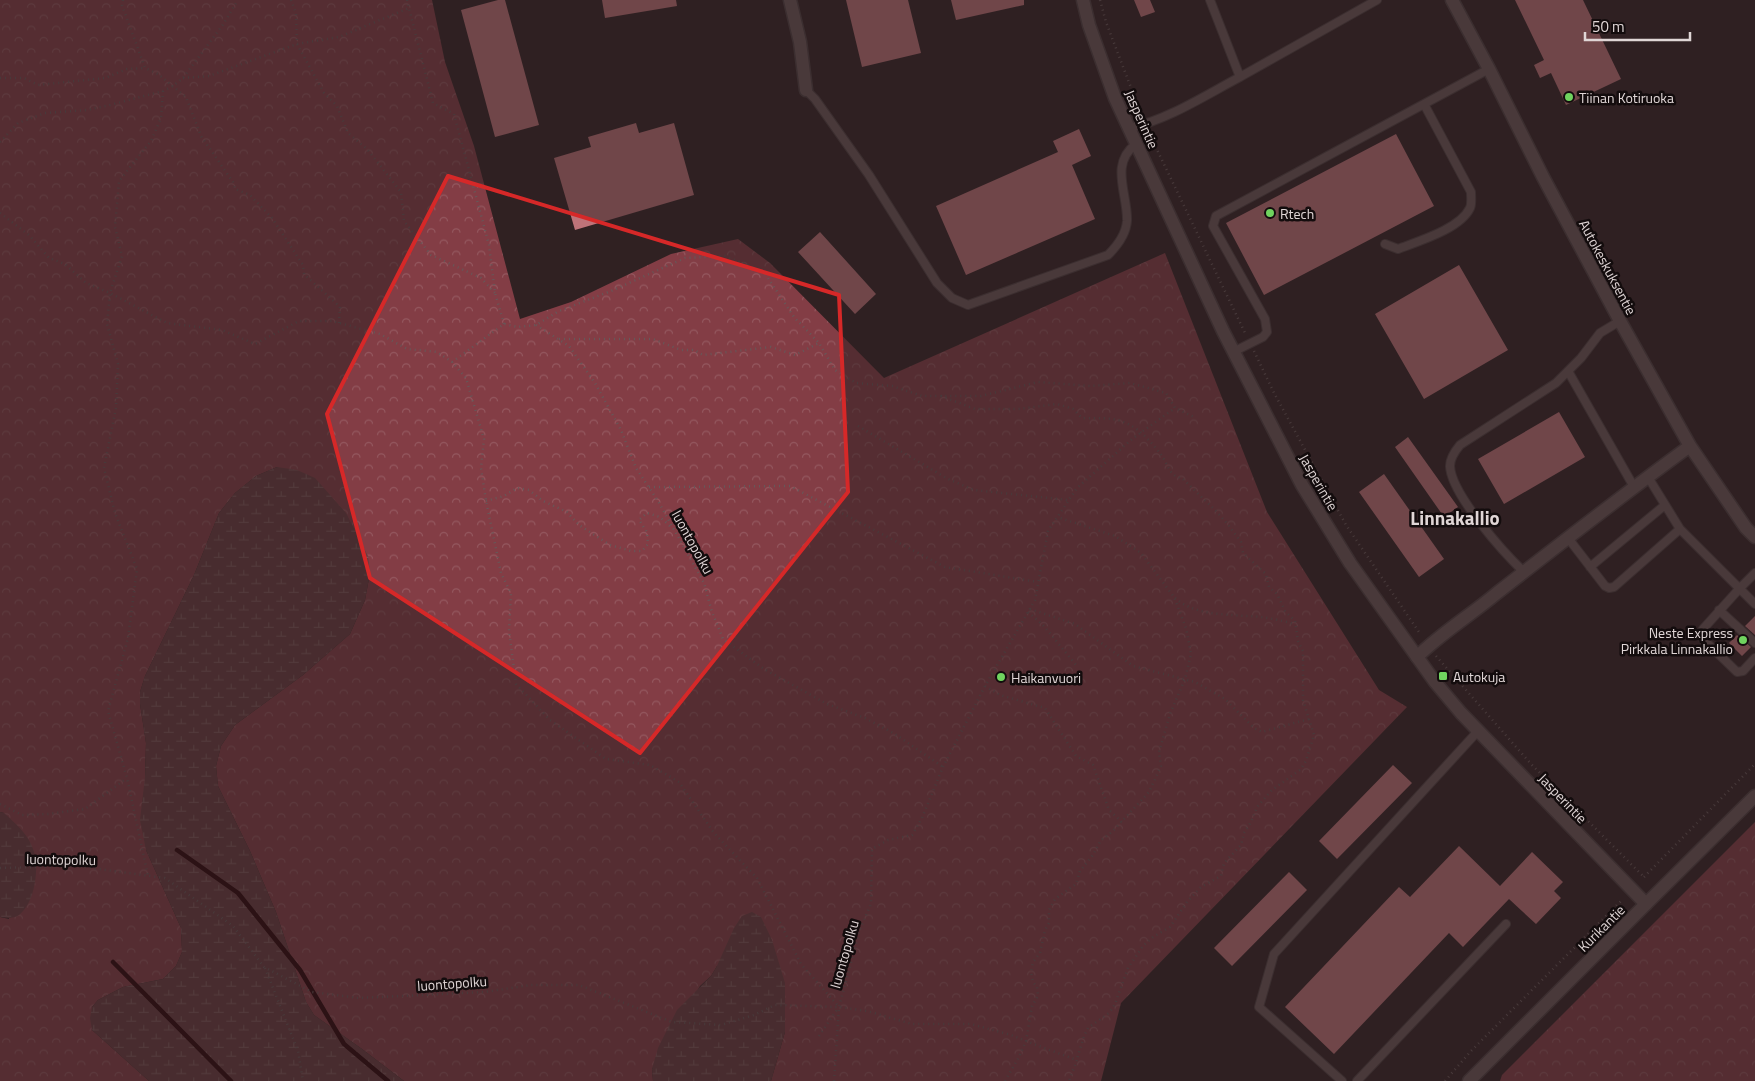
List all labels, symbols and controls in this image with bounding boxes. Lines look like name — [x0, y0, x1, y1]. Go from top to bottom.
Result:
scale bar — [1585, 10, 1690, 42]
text: 50 m — [1592, 15, 1625, 38]
street label: Jasperintie — [1120, 86, 1164, 152]
place label: Tiinan Kotiruoka — [1579, 87, 1674, 108]
marker: Tiinan Kotiruoka — [1563, 91, 1575, 103]
place label: Rtech — [1280, 203, 1314, 224]
marker: Rtech — [1264, 207, 1276, 219]
street label: Autokeskuksentie — [1574, 216, 1642, 318]
street label: Jasperintie — [1294, 450, 1344, 514]
district label: Linnakallio — [1410, 503, 1500, 532]
street label: luontopolku — [667, 506, 719, 578]
place label: Neste Express Pirkkala Linnakallio — [1621, 622, 1733, 659]
marker: Neste Express Pirkkala Linnakallio — [1737, 634, 1749, 646]
place label: Autokuja — [1453, 666, 1505, 687]
place label: Haikanvuori — [1011, 667, 1081, 688]
marker: Autokuja — [1437, 670, 1449, 682]
marker: Haikanvuori — [995, 671, 1007, 683]
street label: Jasperintie — [1534, 768, 1592, 828]
street label: luontopolku — [26, 848, 96, 870]
street label: Kurikantie — [1573, 900, 1629, 956]
street label: luontopolku — [824, 917, 864, 991]
street label: luontopolku — [416, 970, 488, 996]

